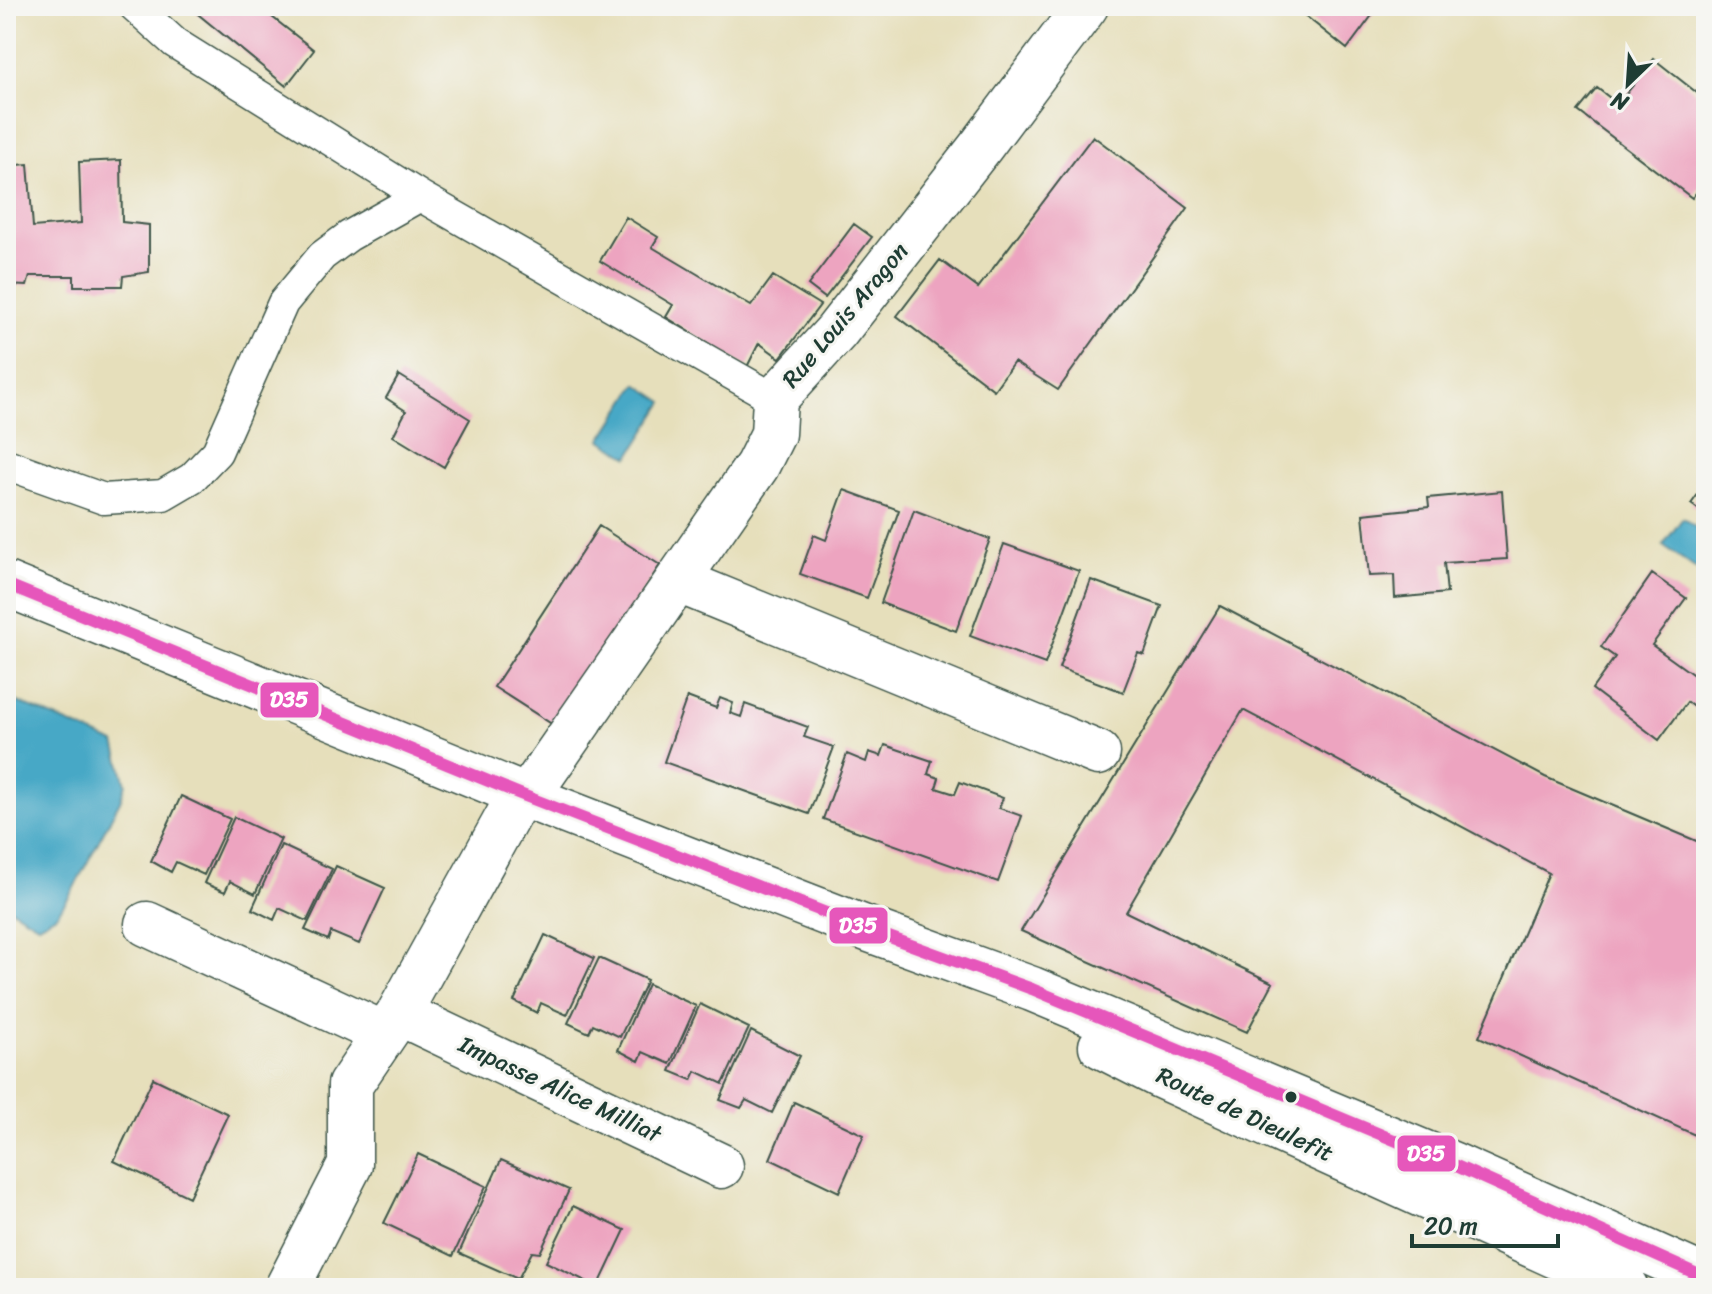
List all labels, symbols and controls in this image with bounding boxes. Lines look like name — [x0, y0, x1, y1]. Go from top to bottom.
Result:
north arrow — [1588, 44, 1668, 124]
text: N — [1604, 80, 1636, 123]
street label: Rue Louis Aragon — [771, 232, 919, 398]
text: D35 — [270, 680, 309, 719]
line badge: D35 — [259, 681, 320, 719]
line badge: D35 — [828, 906, 889, 945]
text: D35 — [839, 906, 878, 945]
street label: Impasse Alice Milliat — [450, 1023, 670, 1155]
street label: Route de Dieulefit — [1149, 1054, 1341, 1174]
unlabelled marker — [1283, 1089, 1299, 1105]
line badge: D35 — [1396, 1134, 1457, 1173]
text: D35 — [1407, 1134, 1446, 1173]
scale bar — [1412, 1198, 1558, 1248]
text: 20 m — [1424, 1205, 1478, 1247]

